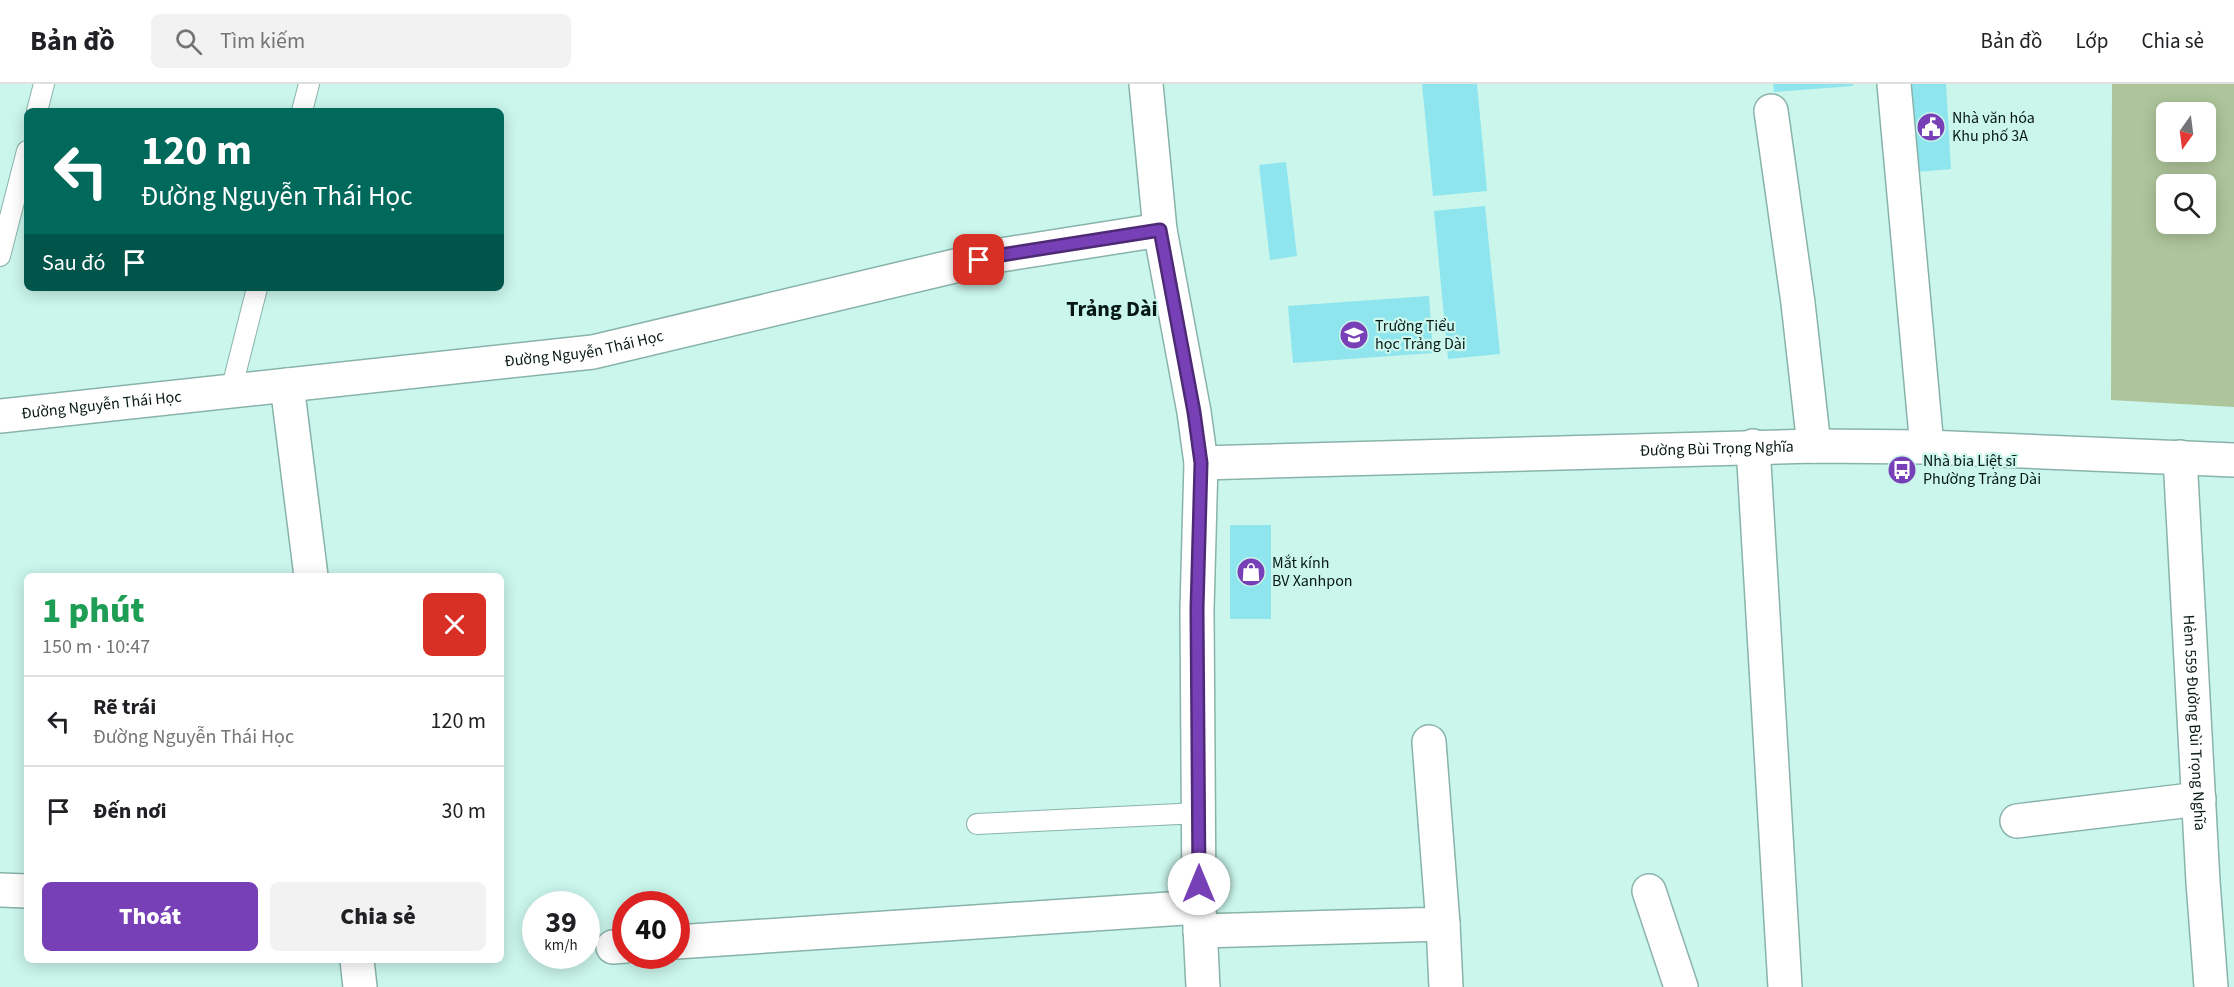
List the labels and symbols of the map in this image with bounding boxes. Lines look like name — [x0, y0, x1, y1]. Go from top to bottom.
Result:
north arrow — [2156, 102, 2216, 162]
place label: Nhà văn hóa Khu phố 3A — [1952, 107, 2035, 147]
public building icon: Nhà văn hóa Khu phố 3A — [1915, 111, 1947, 143]
pin — [953, 234, 1004, 285]
district label: Trảng Dài — [1066, 293, 1158, 325]
place label: Trường Tiểu học Trảng Dài — [1375, 315, 1466, 355]
school or university icon: Trường Tiểu học Trảng Dài — [1338, 319, 1370, 351]
street label: Đường Nguyễn Thái Học — [503, 325, 666, 372]
street label: Đường Nguyễn Thái Học — [20, 385, 183, 425]
street label: Đường Bùi Trọng Nghĩa — [1639, 436, 1794, 462]
place label: Nhà bia Liệt sĩ Phường Trảng Dài — [1923, 450, 2041, 490]
bus stop icon: Nhà bia Liệt sĩ Phường Trảng Dài — [1886, 454, 1918, 486]
place label: Mắt kính BV Xanhpon — [1272, 552, 1353, 592]
shop icon: Mắt kính BV Xanhpon — [1235, 556, 1267, 588]
street label: Hẻm 559 Đường Bùi Trọng Nghĩa — [2178, 614, 2211, 831]
position arrow — [1167, 852, 1231, 916]
speed limit sign: 40 — [612, 891, 690, 969]

